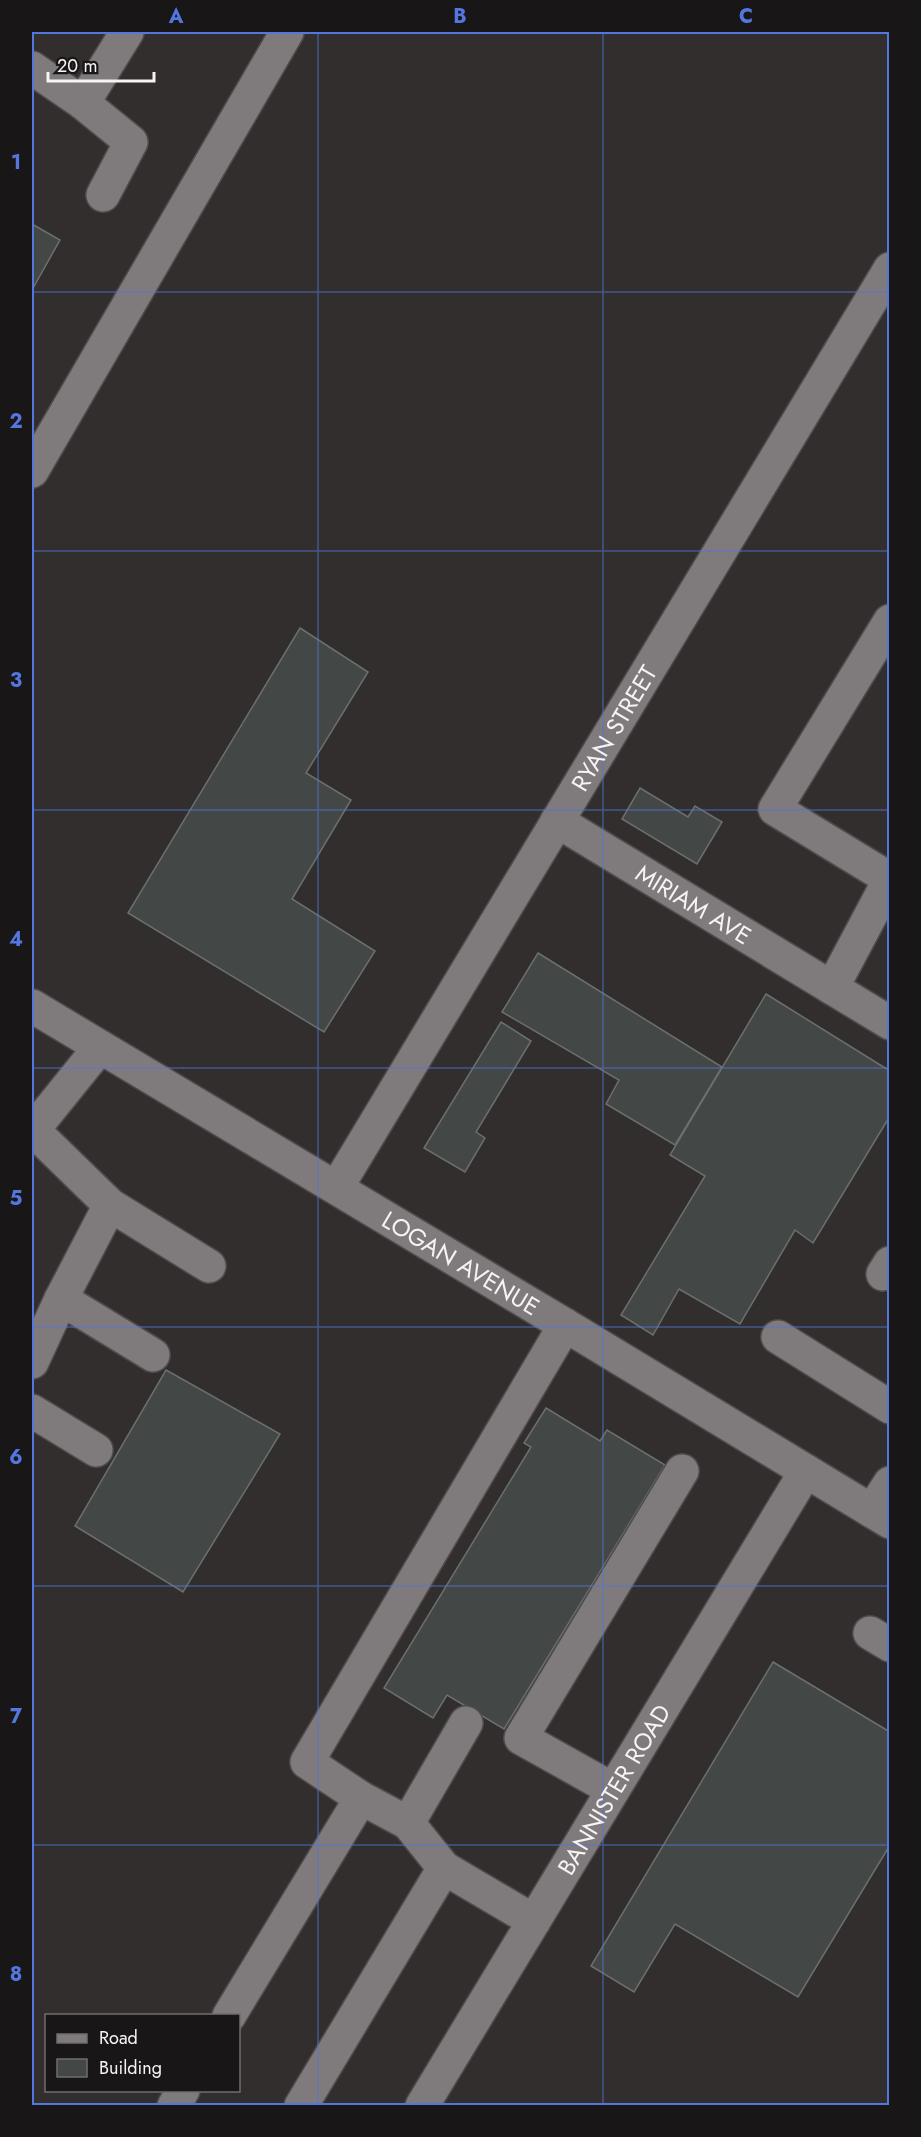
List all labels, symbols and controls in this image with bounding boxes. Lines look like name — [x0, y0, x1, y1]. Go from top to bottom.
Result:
text: A — [168, 2, 184, 31]
text: B — [453, 2, 467, 31]
text: C — [739, 2, 753, 31]
scale bar — [48, 45, 154, 83]
text: 20 m — [57, 53, 97, 79]
text: 1 — [11, 148, 21, 177]
text: 2 — [9, 407, 23, 436]
street label: RYAN STREET — [562, 658, 665, 798]
text: 3 — [10, 666, 22, 695]
street label: MIRIAM AVE — [629, 855, 758, 953]
text: 4 — [9, 925, 23, 954]
text: 5 — [10, 1184, 23, 1213]
street label: LOGAN AVENUE — [376, 1202, 546, 1323]
text: 6 — [9, 1443, 23, 1472]
street label: BANNISTER ROAD — [548, 1697, 679, 1881]
text: 7 — [10, 1702, 23, 1731]
text: 8 — [10, 1960, 22, 1989]
legend — [45, 2014, 240, 2092]
text: Road — [99, 2025, 138, 2051]
text: Building — [99, 2055, 162, 2081]

